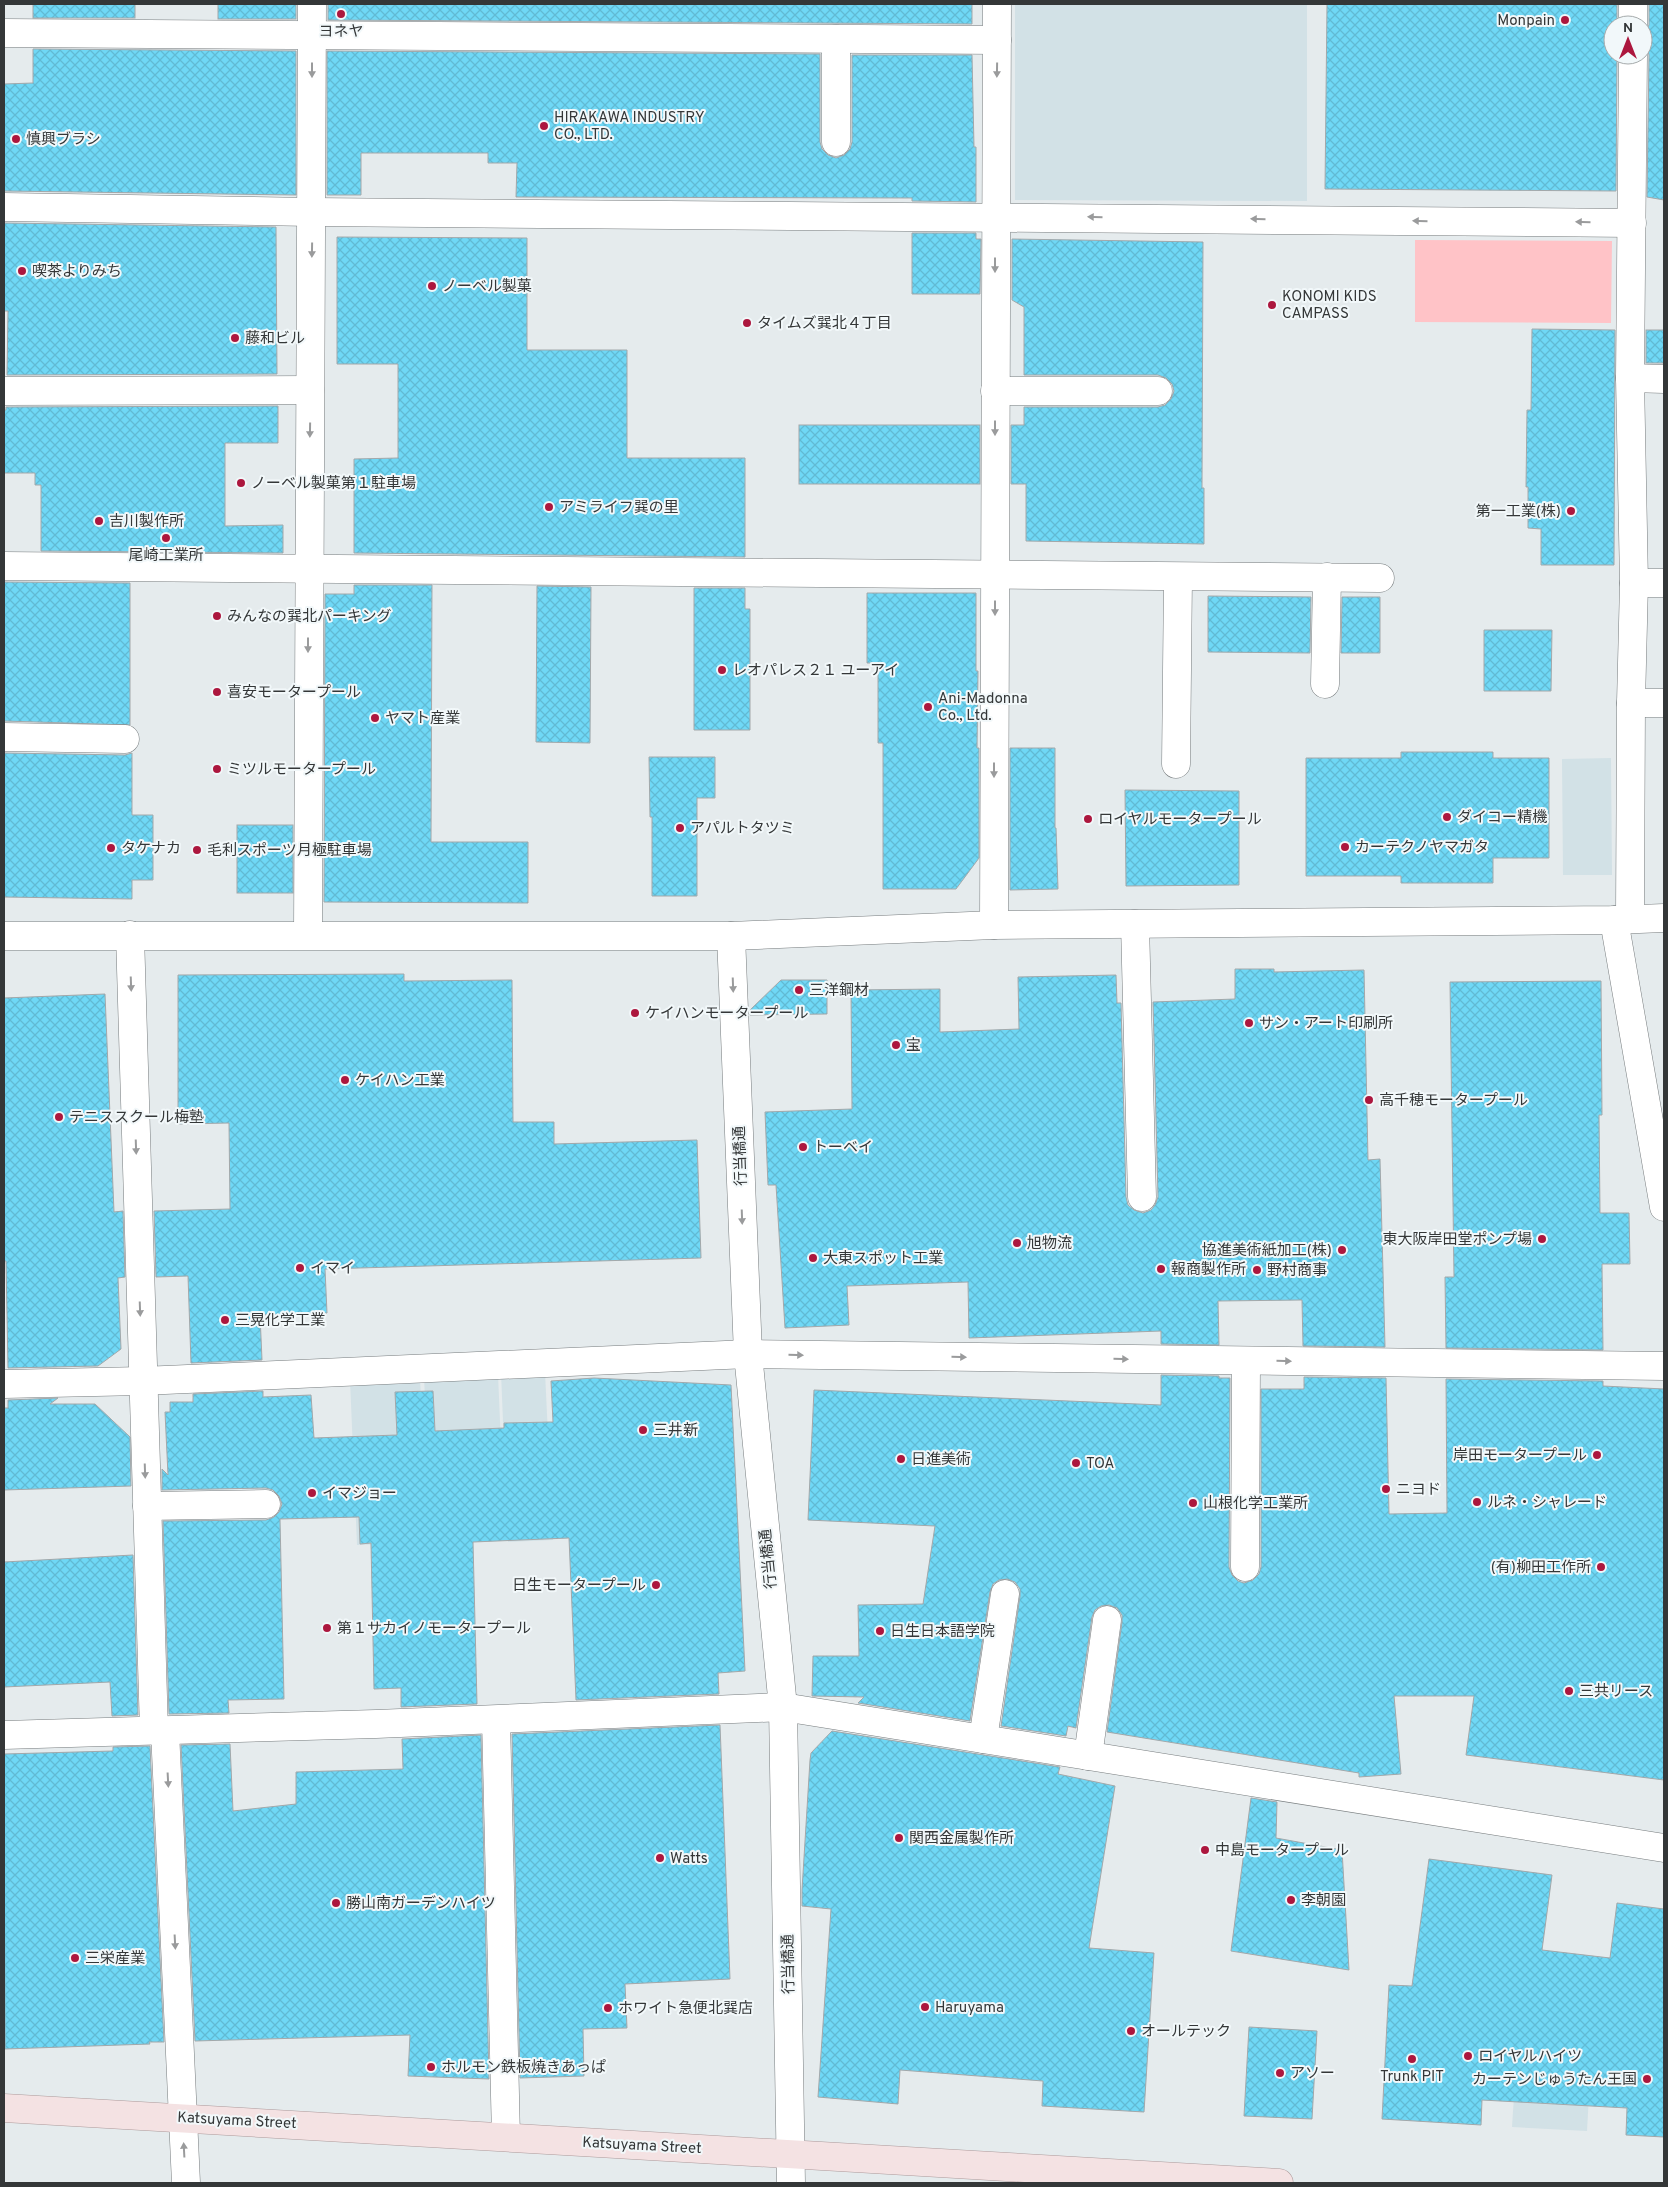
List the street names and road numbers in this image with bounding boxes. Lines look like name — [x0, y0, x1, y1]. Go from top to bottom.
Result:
street label: 行当橋通 — [731, 1126, 752, 1186]
street label: 行当橋通 — [757, 1528, 782, 1590]
street label: 行当橋通 — [779, 1934, 800, 1994]
street label: Katsuyama Street — [177, 2109, 297, 2134]
street label: Katsuyama Street — [582, 2134, 702, 2159]

